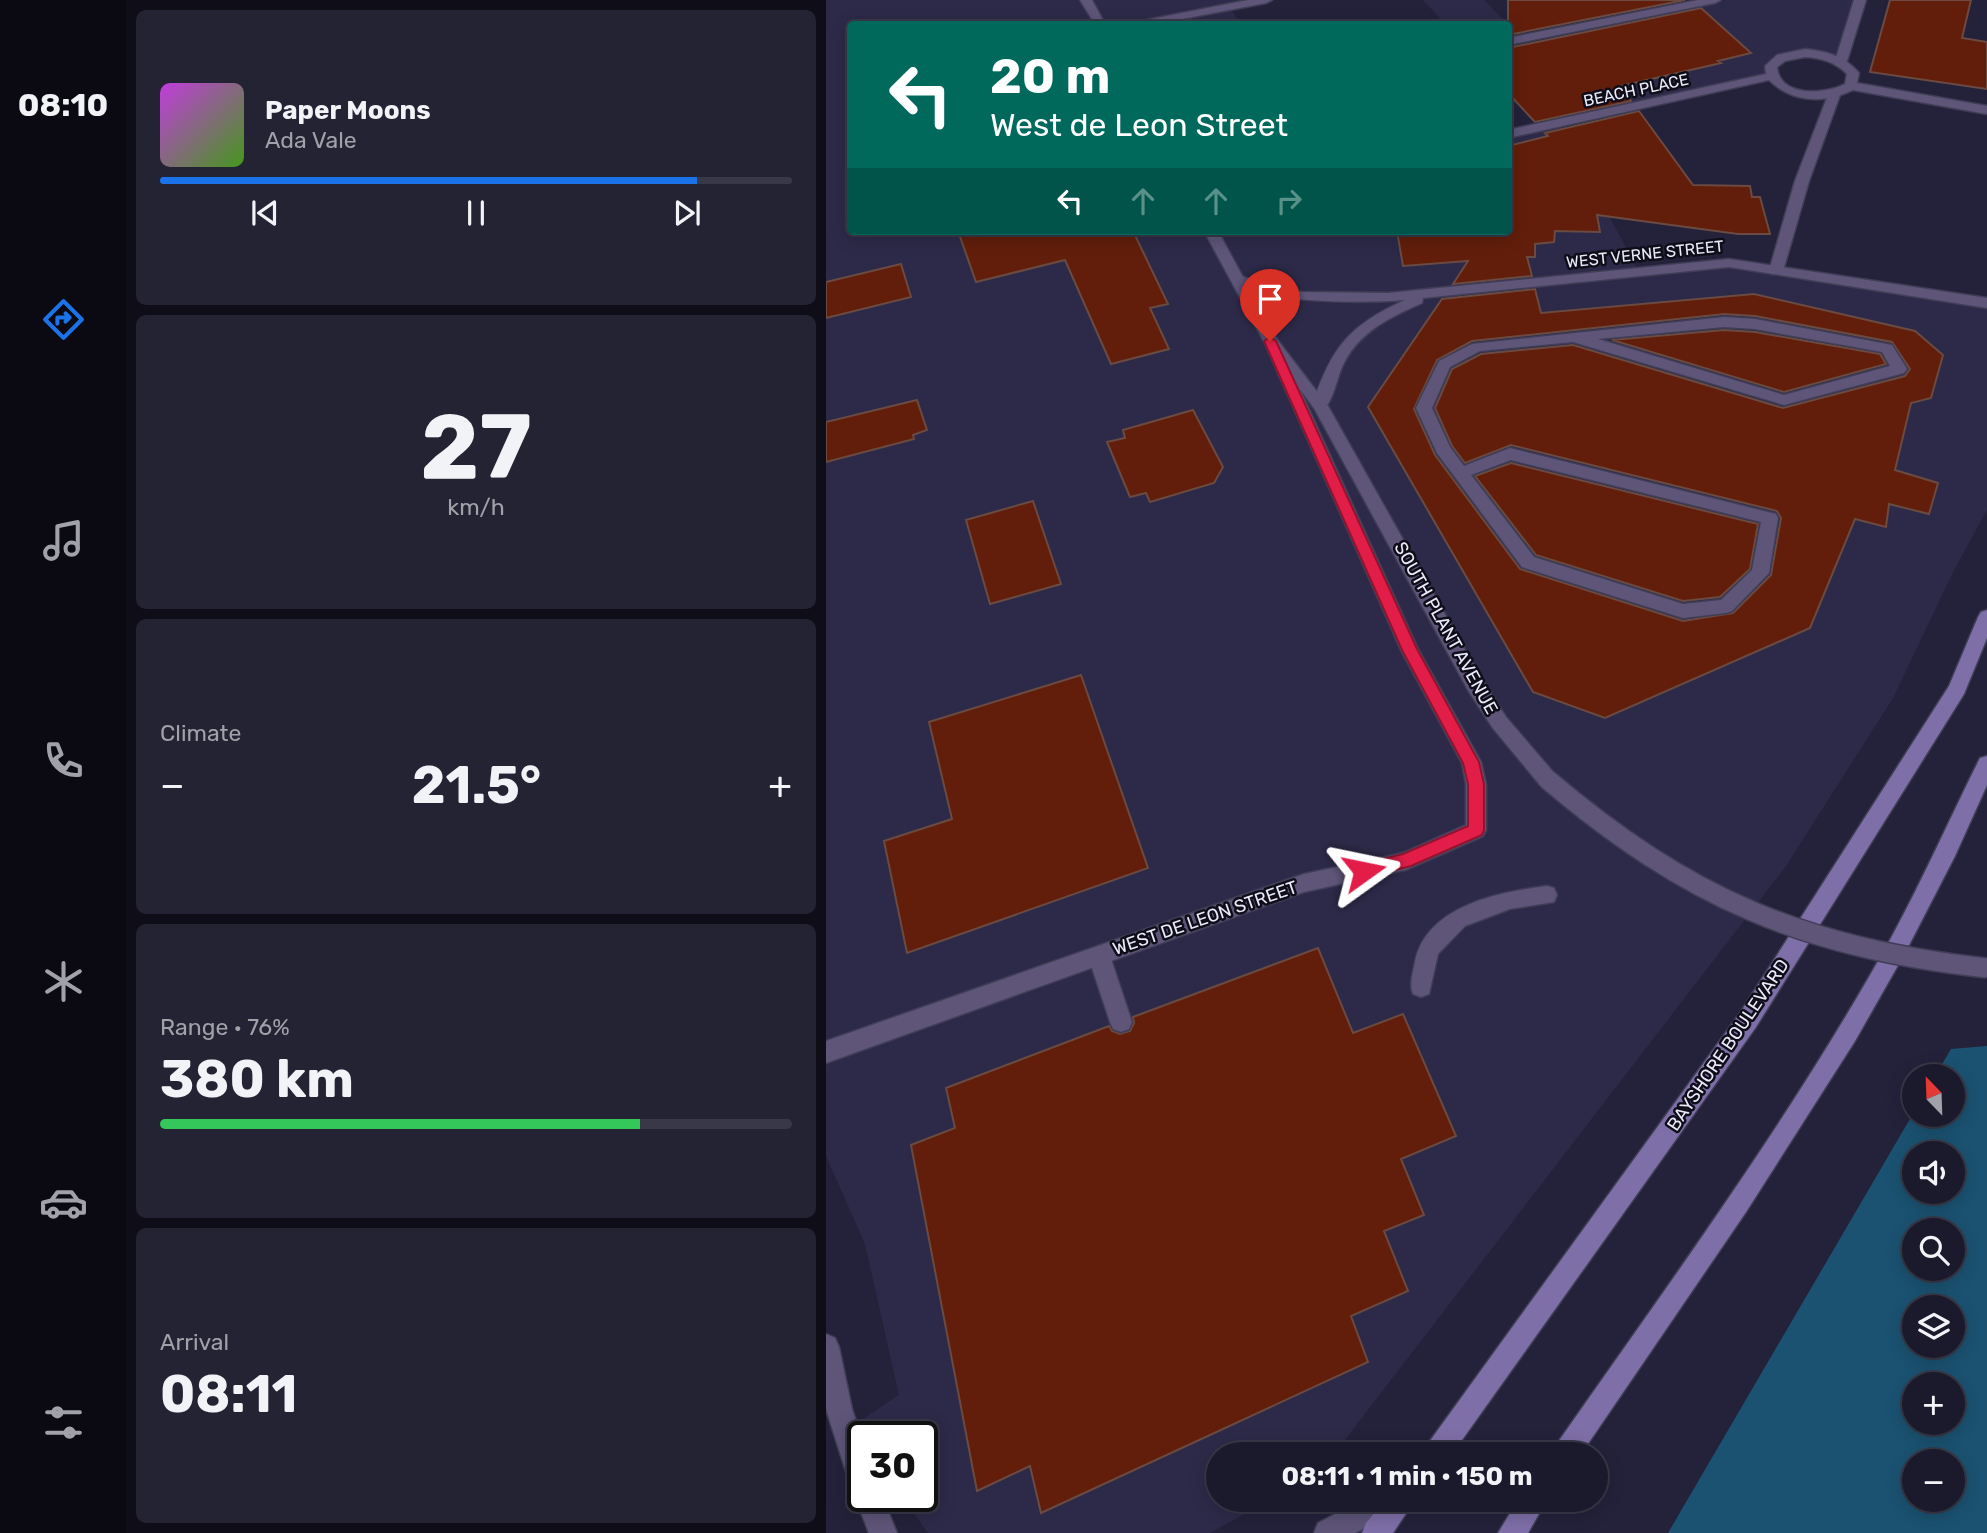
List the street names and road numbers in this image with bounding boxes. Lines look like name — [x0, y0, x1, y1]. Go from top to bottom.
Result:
street label: BEACH PLACE — [1582, 70, 1690, 110]
street label: WEST VERNE STREET — [1565, 236, 1725, 272]
street label: SOUTH PLANT AVENUE — [1389, 538, 1503, 718]
street label: WEST DE LEON STREET — [1110, 876, 1300, 960]
street label: BAYSHORE BOULEVARD — [1662, 955, 1794, 1135]

